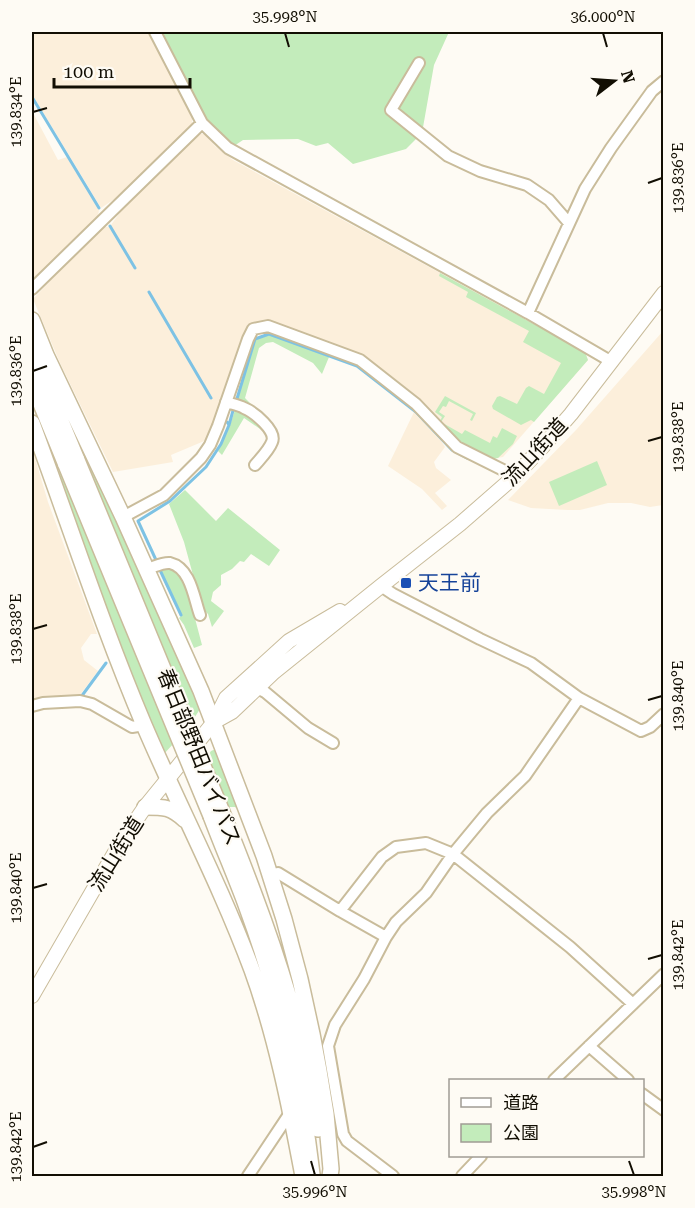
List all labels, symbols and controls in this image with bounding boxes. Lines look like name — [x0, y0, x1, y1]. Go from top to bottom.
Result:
text: 35.998°N — [252, 8, 318, 26]
text: 36.000°N — [570, 8, 636, 26]
scale bar — [54, 51, 190, 89]
north arrow — [584, 51, 644, 111]
text: 100 m — [63, 61, 114, 82]
text: N — [617, 68, 639, 85]
text: 139.834°E — [7, 76, 25, 148]
text: 139.836°E — [669, 142, 687, 214]
text: 139.836°E — [7, 335, 25, 407]
text: 139.838°E — [669, 401, 687, 473]
street label: 流山街道 — [498, 413, 572, 491]
place label: 天王前 — [418, 571, 481, 595]
marker: 天王前 — [399, 576, 413, 590]
text: 139.838°E — [7, 593, 25, 665]
text: 139.840°E — [669, 660, 687, 732]
street label: 春日部野田バイパス — [153, 665, 245, 849]
street label: 流山街道 — [84, 812, 148, 896]
text: 139.840°E — [7, 852, 25, 924]
text: 139.842°E — [669, 919, 687, 991]
legend — [449, 1079, 644, 1157]
text: 道路 — [503, 1092, 539, 1113]
text: 139.842°E — [7, 1111, 25, 1183]
text: 公園 — [503, 1122, 539, 1143]
text: 35.996°N — [282, 1183, 348, 1201]
text: 35.998°N — [601, 1183, 667, 1201]

